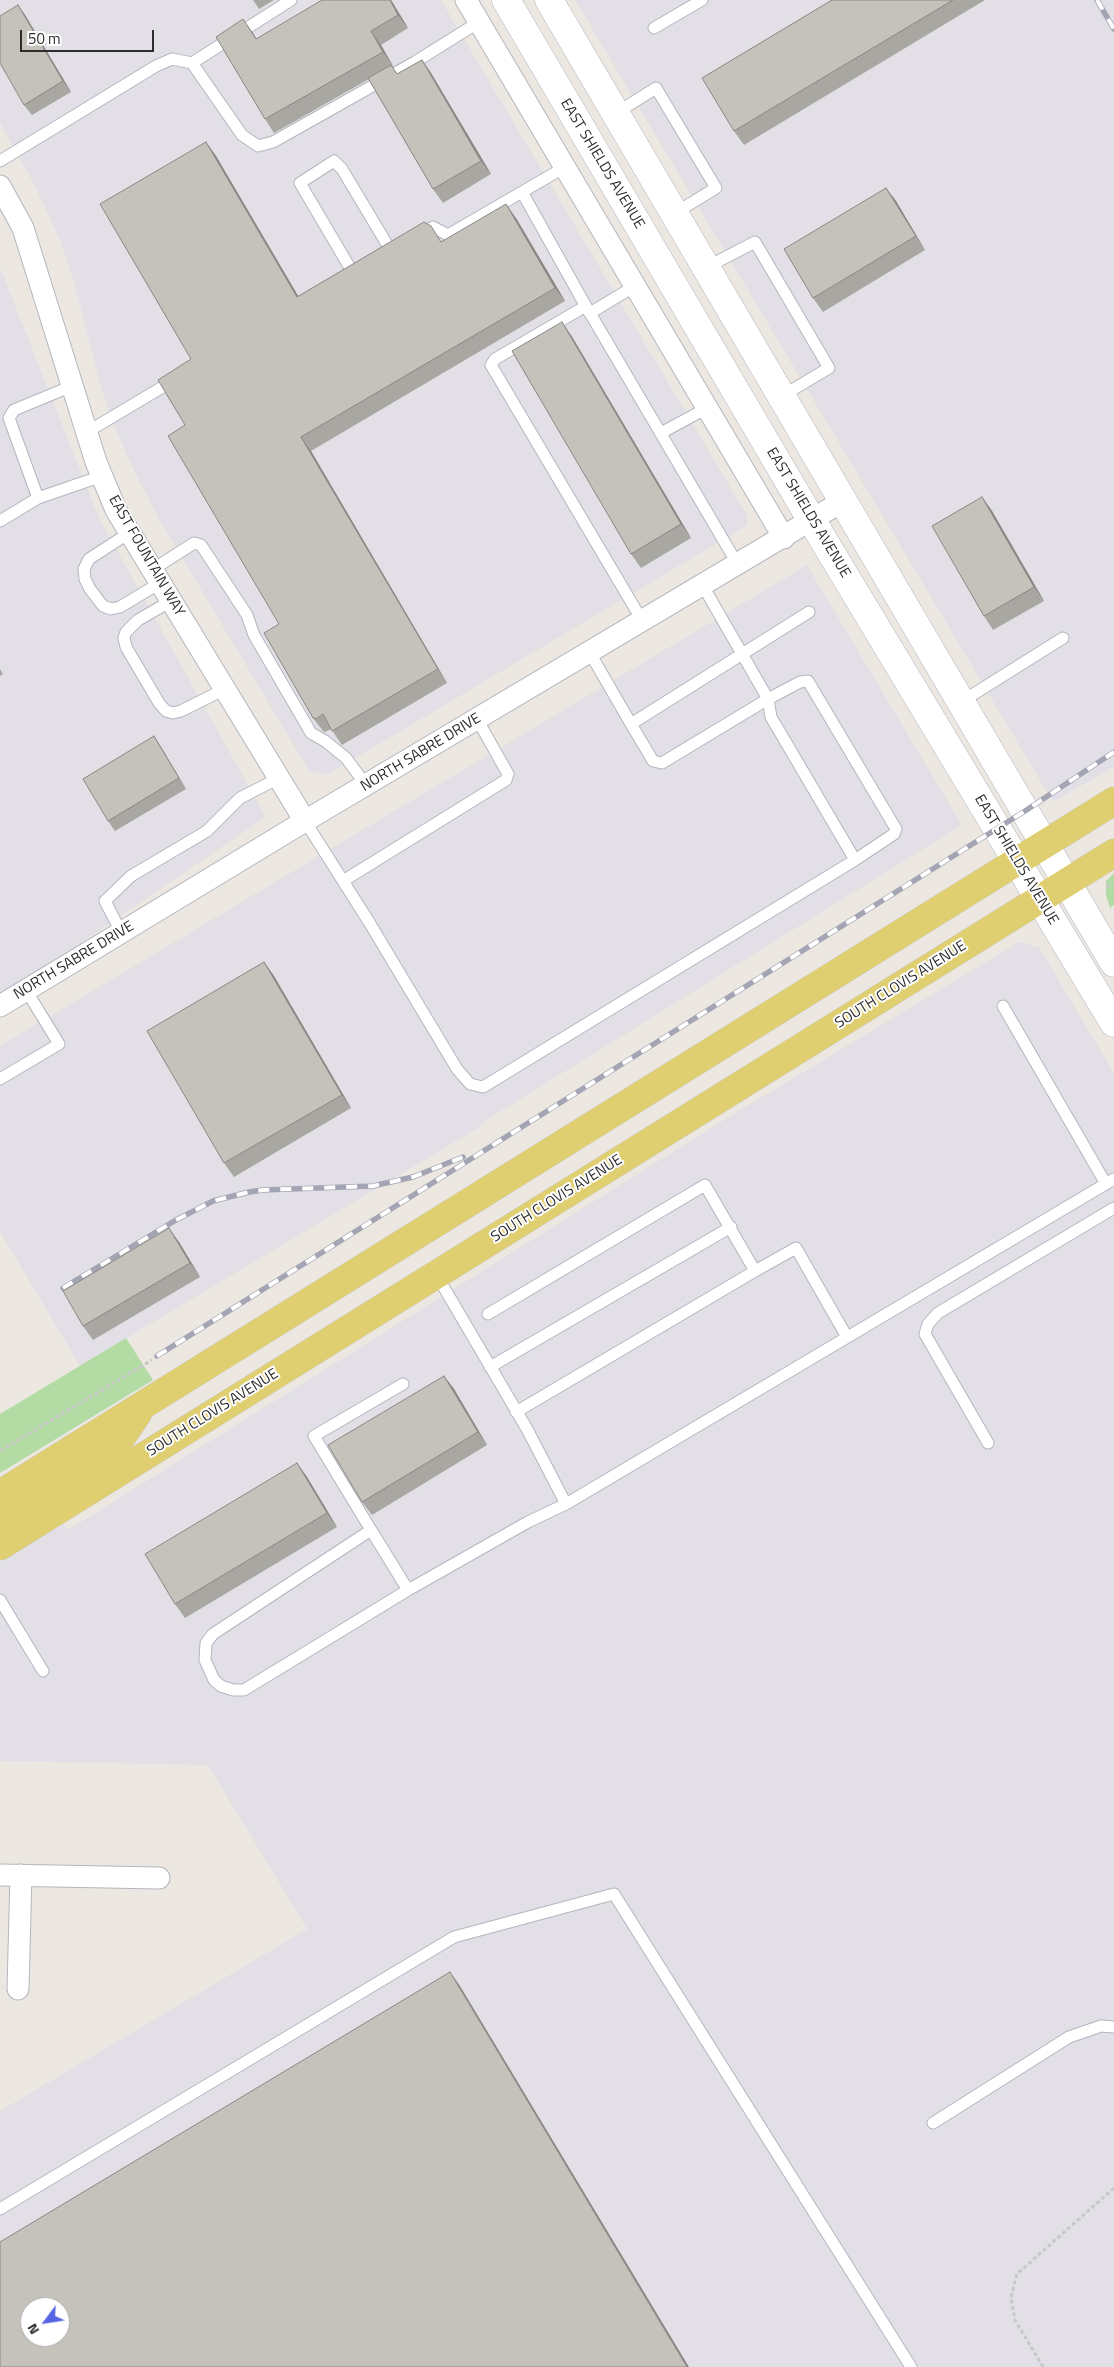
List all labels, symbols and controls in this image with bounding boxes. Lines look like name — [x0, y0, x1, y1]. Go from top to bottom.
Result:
scale bar — [22, 20, 156, 52]
text: 50 m — [28, 27, 61, 50]
street label: EAST SHIELDS AVENUE — [556, 96, 648, 232]
street label: EAST SHIELDS AVENUE — [762, 445, 854, 581]
street label: EAST FOUNTAIN WAY — [104, 492, 188, 620]
street label: NORTH SABRE DRIVE — [358, 710, 484, 796]
street label: EAST SHIELDS AVENUE — [970, 792, 1062, 928]
street label: NORTH SABRE DRIVE — [11, 918, 137, 1004]
street label: SOUTH CLOVIS AVENUE — [832, 937, 970, 1033]
street label: SOUTH CLOVIS AVENUE — [488, 1151, 626, 1247]
street label: SOUTH CLOVIS AVENUE — [144, 1365, 282, 1461]
north arrow — [20, 2297, 70, 2347]
text: N — [21, 2320, 44, 2339]

